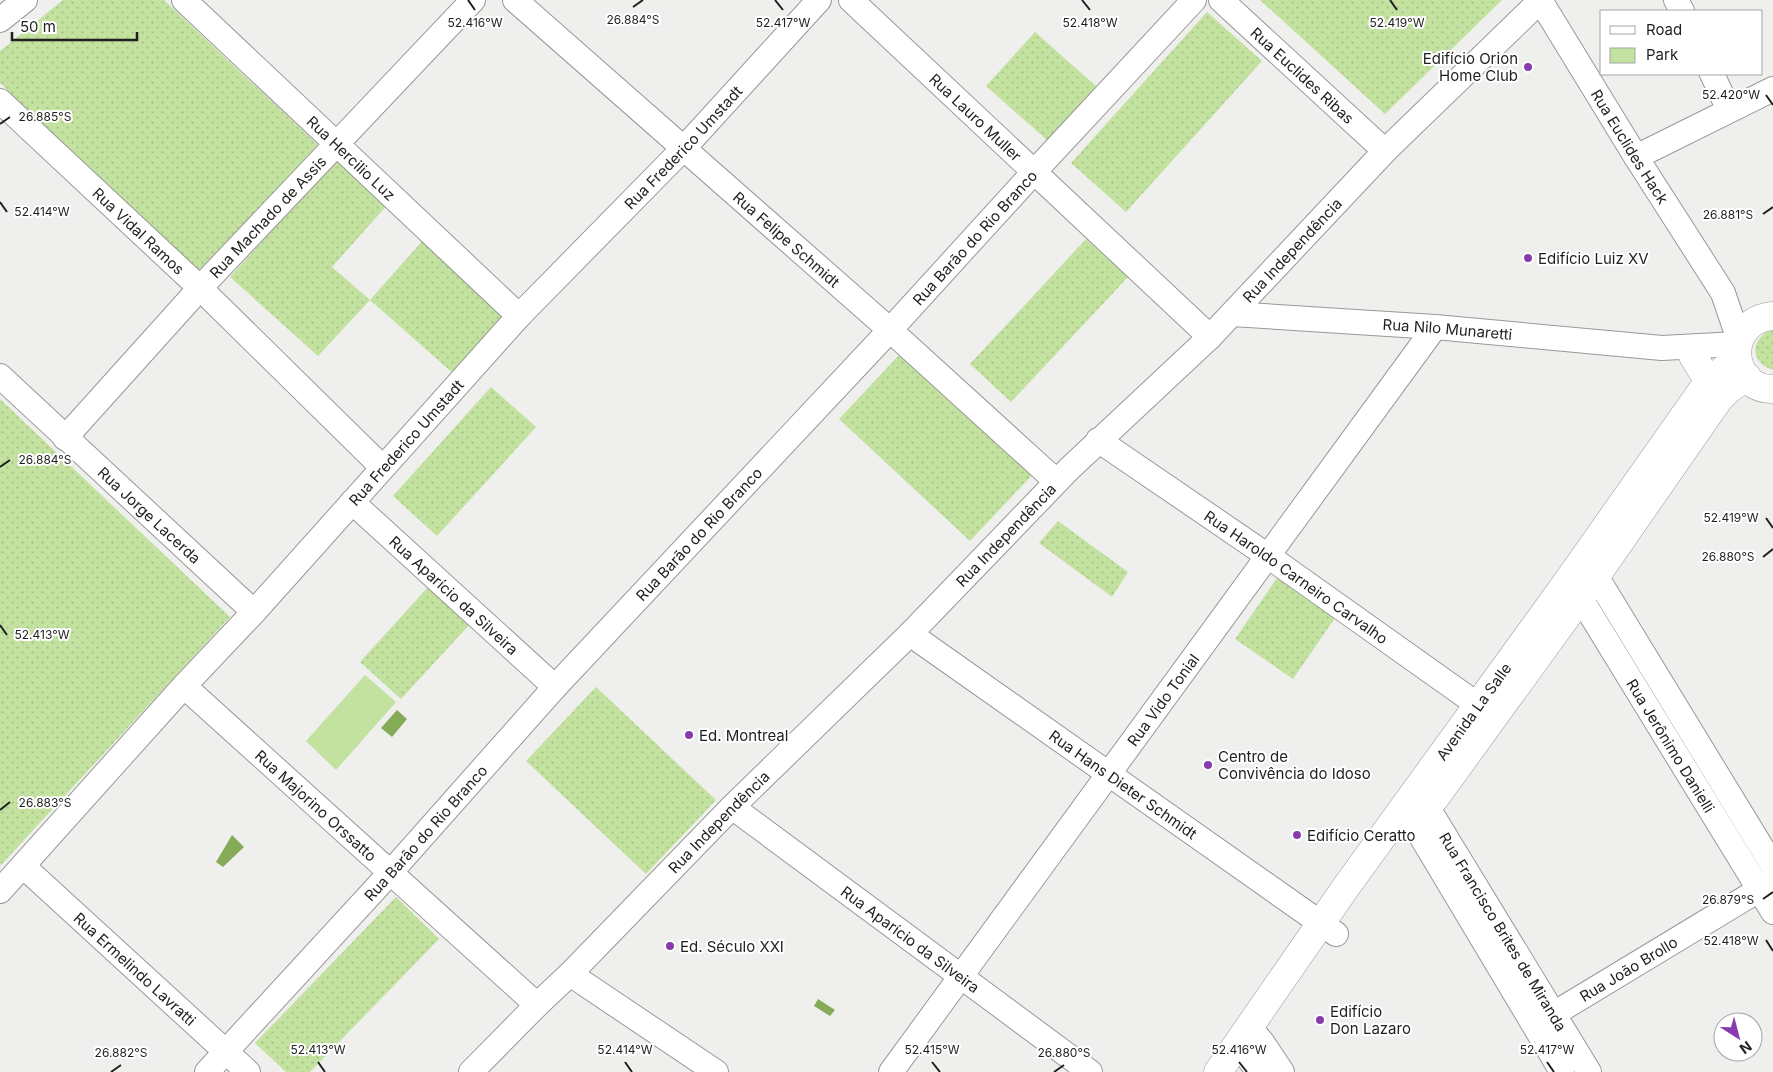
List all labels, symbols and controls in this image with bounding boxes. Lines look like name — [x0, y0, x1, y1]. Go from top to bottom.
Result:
scale bar — [12, 10, 138, 42]
legend — [1600, 10, 1763, 75]
text: 26.884°S — [606, 12, 660, 27]
text: 52.416°W — [447, 15, 503, 30]
text: 52.417°W — [756, 15, 810, 30]
text: 52.418°W — [1062, 15, 1118, 30]
text: 52.419°W — [1369, 15, 1425, 30]
text: 50 m — [20, 17, 56, 36]
text: Road — [1646, 20, 1682, 39]
street label: Rua Euclides Ribas — [1247, 23, 1358, 128]
text: Park — [1646, 45, 1679, 64]
place label: Edifício Orion Home Club — [1423, 49, 1518, 85]
marker: Edifício Orion Home Club — [1522, 61, 1534, 73]
street label: Rua Lauro Muller — [926, 69, 1026, 165]
street label: Rua Frederico Umstadt — [620, 81, 746, 213]
street label: Rua Euclides Hack — [1587, 86, 1673, 208]
text: 52.420°W — [1702, 87, 1760, 102]
text: 26.885°S — [19, 109, 72, 124]
street label: Rua Hercilio Luz — [303, 111, 400, 204]
street label: Rua Machado de Assis — [205, 152, 330, 282]
street label: Rua Barão do Rio Branco — [908, 166, 1041, 309]
street label: Rua Vidal Ramos — [89, 183, 189, 278]
street label: Rua Felipe Schmidt — [729, 187, 844, 291]
street label: Rua Independência — [1238, 194, 1346, 306]
text: 52.414°W — [14, 204, 70, 219]
text: 26.881°S — [1703, 207, 1754, 222]
place label: Edifício Luiz XV — [1538, 249, 1649, 268]
marker: Edifício Luiz XV — [1522, 252, 1534, 264]
street label: Rua Nilo Munaretti — [1382, 314, 1513, 344]
street label: Rua Frederico Umstadt — [344, 375, 467, 509]
text: 26.884°S — [18, 452, 72, 467]
street label: Rua Jorge Lacerda — [94, 462, 205, 567]
street label: Rua Barão do Rio Branco — [632, 463, 766, 605]
street label: Rua Independência — [951, 479, 1060, 590]
street label: Rua Haroldo Carneiro Carvalho — [1201, 506, 1392, 648]
text: 52.419°W — [1703, 510, 1759, 525]
street label: Rua Aparício da Silveira — [386, 531, 522, 658]
text: 26.880°S — [1701, 549, 1755, 564]
text: 52.413°W — [15, 627, 70, 642]
street label: Rua Vido Tonial — [1123, 650, 1203, 750]
street label: Avenida La Salle — [1432, 659, 1515, 764]
street label: Rua Jerônimo Danielli — [1623, 675, 1719, 816]
place label: Ed. Montreal — [699, 726, 788, 745]
street label: Rua Hans Dieter Schmidt — [1046, 726, 1201, 843]
marker: Ed. Montreal — [683, 729, 695, 741]
street label: Rua Majorino Orssatto — [251, 746, 381, 865]
place label: Centro de Convivência do Idoso — [1218, 747, 1371, 783]
marker: Centro de Convivência do Idoso — [1202, 759, 1214, 771]
street label: Rua Barão do Rio Branco — [360, 761, 491, 905]
street label: Rua Independência — [664, 767, 773, 877]
text: 26.883°S — [19, 795, 72, 810]
place label: Edifício Ceratto — [1307, 826, 1416, 845]
marker: Edifício Ceratto — [1291, 829, 1303, 841]
street label: Rua Francisco Brites de Miranda — [1436, 829, 1571, 1035]
street label: Rua Aparício da Silveira — [837, 882, 984, 997]
text: 26.879°S — [1702, 892, 1754, 907]
street label: Rua Ermelindo Lavratti — [70, 908, 200, 1029]
street label: Rua João Brollo — [1576, 932, 1681, 1006]
text: 52.418°W — [1703, 933, 1759, 948]
place label: Ed. Século XXI — [680, 937, 784, 956]
marker: Ed. Século XXI — [664, 940, 676, 952]
place label: Edifício Don Lazaro — [1330, 1002, 1411, 1038]
north arrow — [1713, 1012, 1763, 1062]
marker: Edifício Don Lazaro — [1314, 1014, 1326, 1026]
text: N — [1737, 1038, 1755, 1058]
text: 52.413°W — [291, 1042, 346, 1057]
text: 52.414°W — [597, 1042, 653, 1057]
text: 52.415°W — [904, 1042, 960, 1057]
text: 52.416°W — [1211, 1042, 1267, 1057]
text: 52.417°W — [1520, 1042, 1574, 1057]
text: 26.882°S — [95, 1045, 148, 1060]
text: 26.880°S — [1037, 1045, 1091, 1060]

